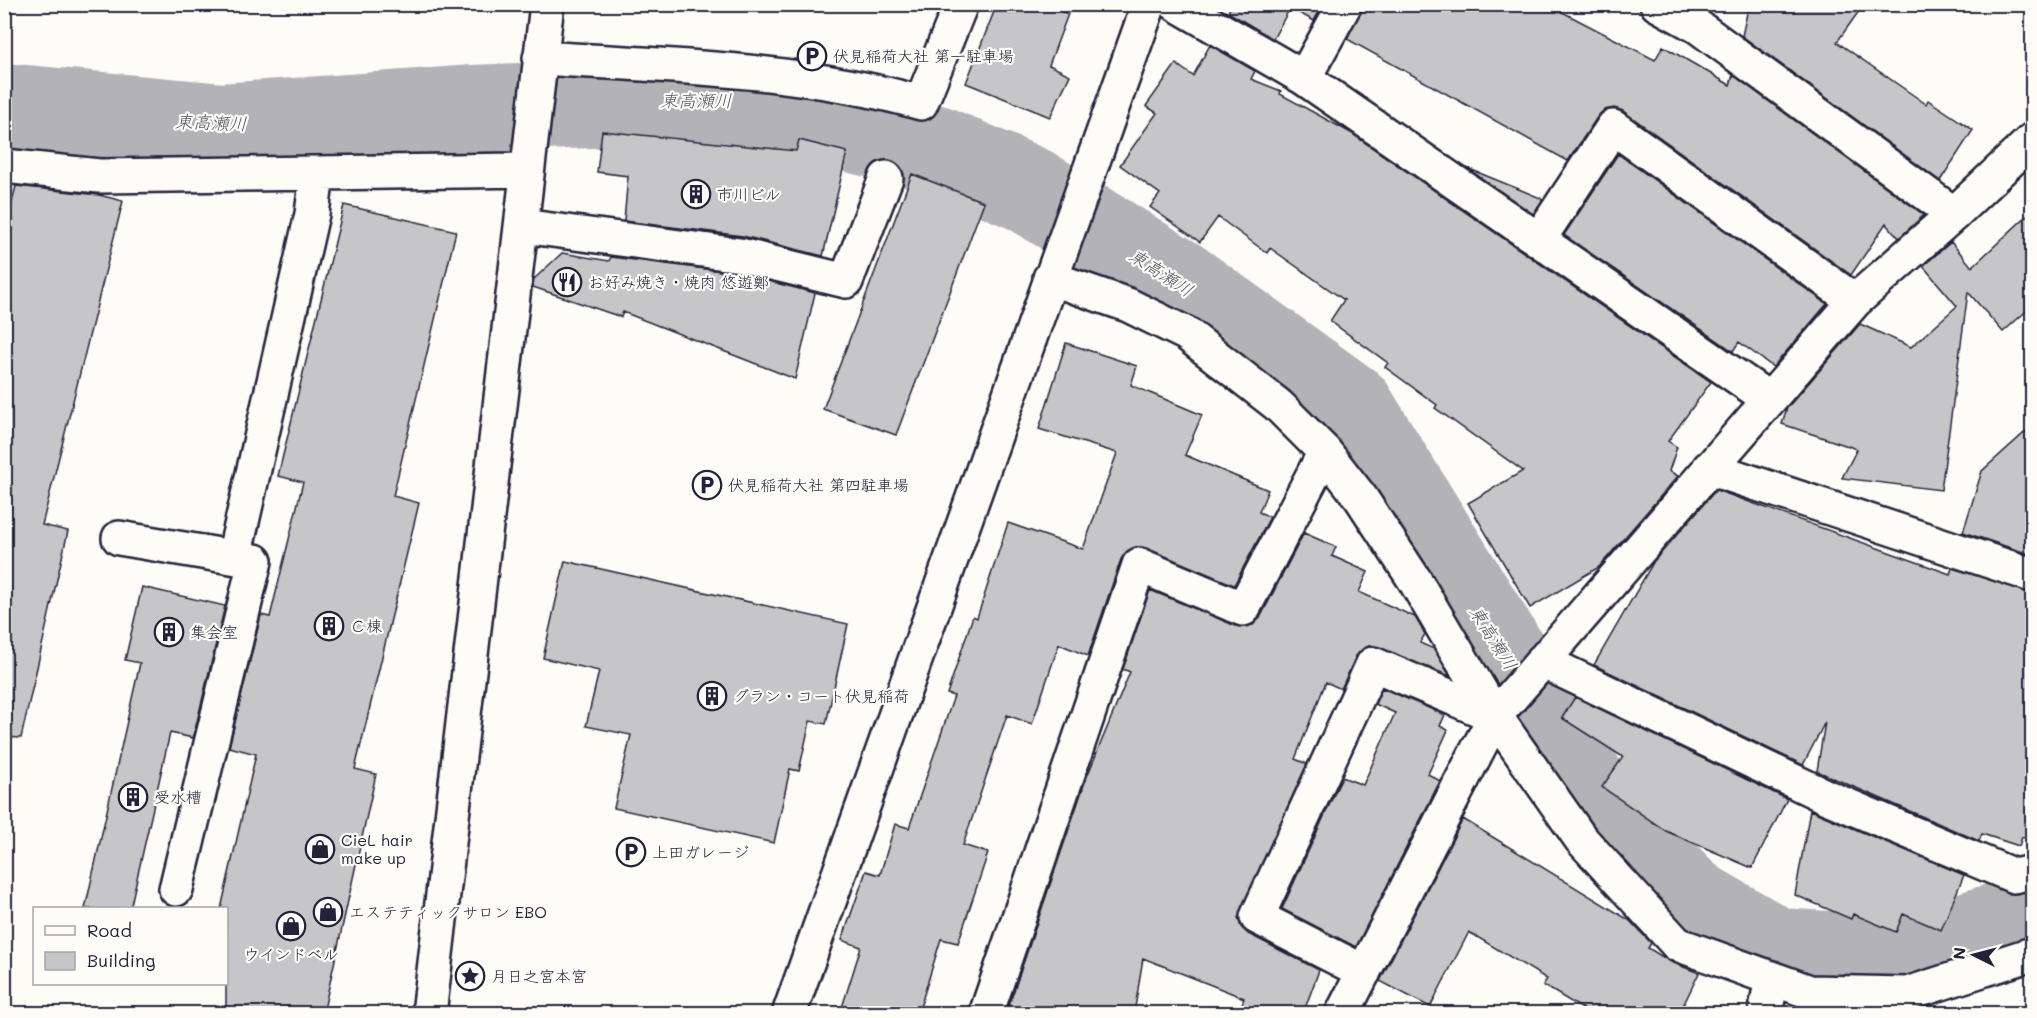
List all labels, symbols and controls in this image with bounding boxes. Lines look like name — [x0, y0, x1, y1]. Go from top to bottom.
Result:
parking icon: 伏見稲荷大社 第一駐車場 — [796, 40, 828, 72]
place label: 伏見稲荷大社 第一駐車場 — [833, 45, 1014, 66]
water label: 東高瀬川 — [660, 88, 732, 112]
water label: 東高瀬川 — [175, 109, 247, 135]
building icon: 市川ビル — [680, 178, 712, 210]
place label: 市川ビル — [717, 183, 781, 204]
water label: 東高瀬川 — [1125, 242, 1198, 302]
restaurant icon: お好み焼き・焼肉 悠遊鄭 — [551, 266, 583, 298]
place label: お好み焼き・焼肉 悠遊鄭 — [588, 271, 769, 292]
parking icon: 伏見稲荷大社 第四駐車場 — [691, 469, 723, 501]
place label: 伏見稲荷大社 第四駐車場 — [728, 474, 909, 495]
water label: 東高瀬川 — [1465, 601, 1523, 674]
building icon: Ｃ棟 — [313, 610, 345, 642]
place label: Ｃ棟 — [350, 615, 382, 636]
building icon: 集会室 — [153, 616, 185, 648]
place label: 集会室 — [190, 621, 238, 642]
building icon: グラン・コート伏見稲荷 — [696, 680, 728, 712]
place label: グラン・コート伏見稲荷 — [733, 685, 909, 706]
building icon: 受水槽 — [117, 781, 149, 813]
place label: 受水槽 — [154, 786, 202, 807]
place label: CieL hair make up — [341, 829, 413, 868]
shop icon: CieL hair make up — [304, 833, 336, 865]
parking icon: 上田ガレージ — [615, 836, 647, 868]
place label: 上田ガレージ — [652, 841, 749, 862]
shop icon: エステティックサロン EBO — [312, 896, 344, 928]
place label: エステティックサロン EBO — [349, 901, 547, 922]
legend — [33, 907, 228, 985]
shop icon: ウインドベル — [275, 910, 307, 942]
text: Road — [87, 918, 132, 942]
north arrow — [1944, 925, 2004, 985]
place label: ウインドベル — [243, 943, 339, 964]
text: N — [1948, 946, 1970, 961]
text: Building — [87, 948, 155, 972]
place icon: 月日之宮本宮 — [454, 960, 486, 992]
place label: 月日之宮本宮 — [491, 965, 587, 986]

